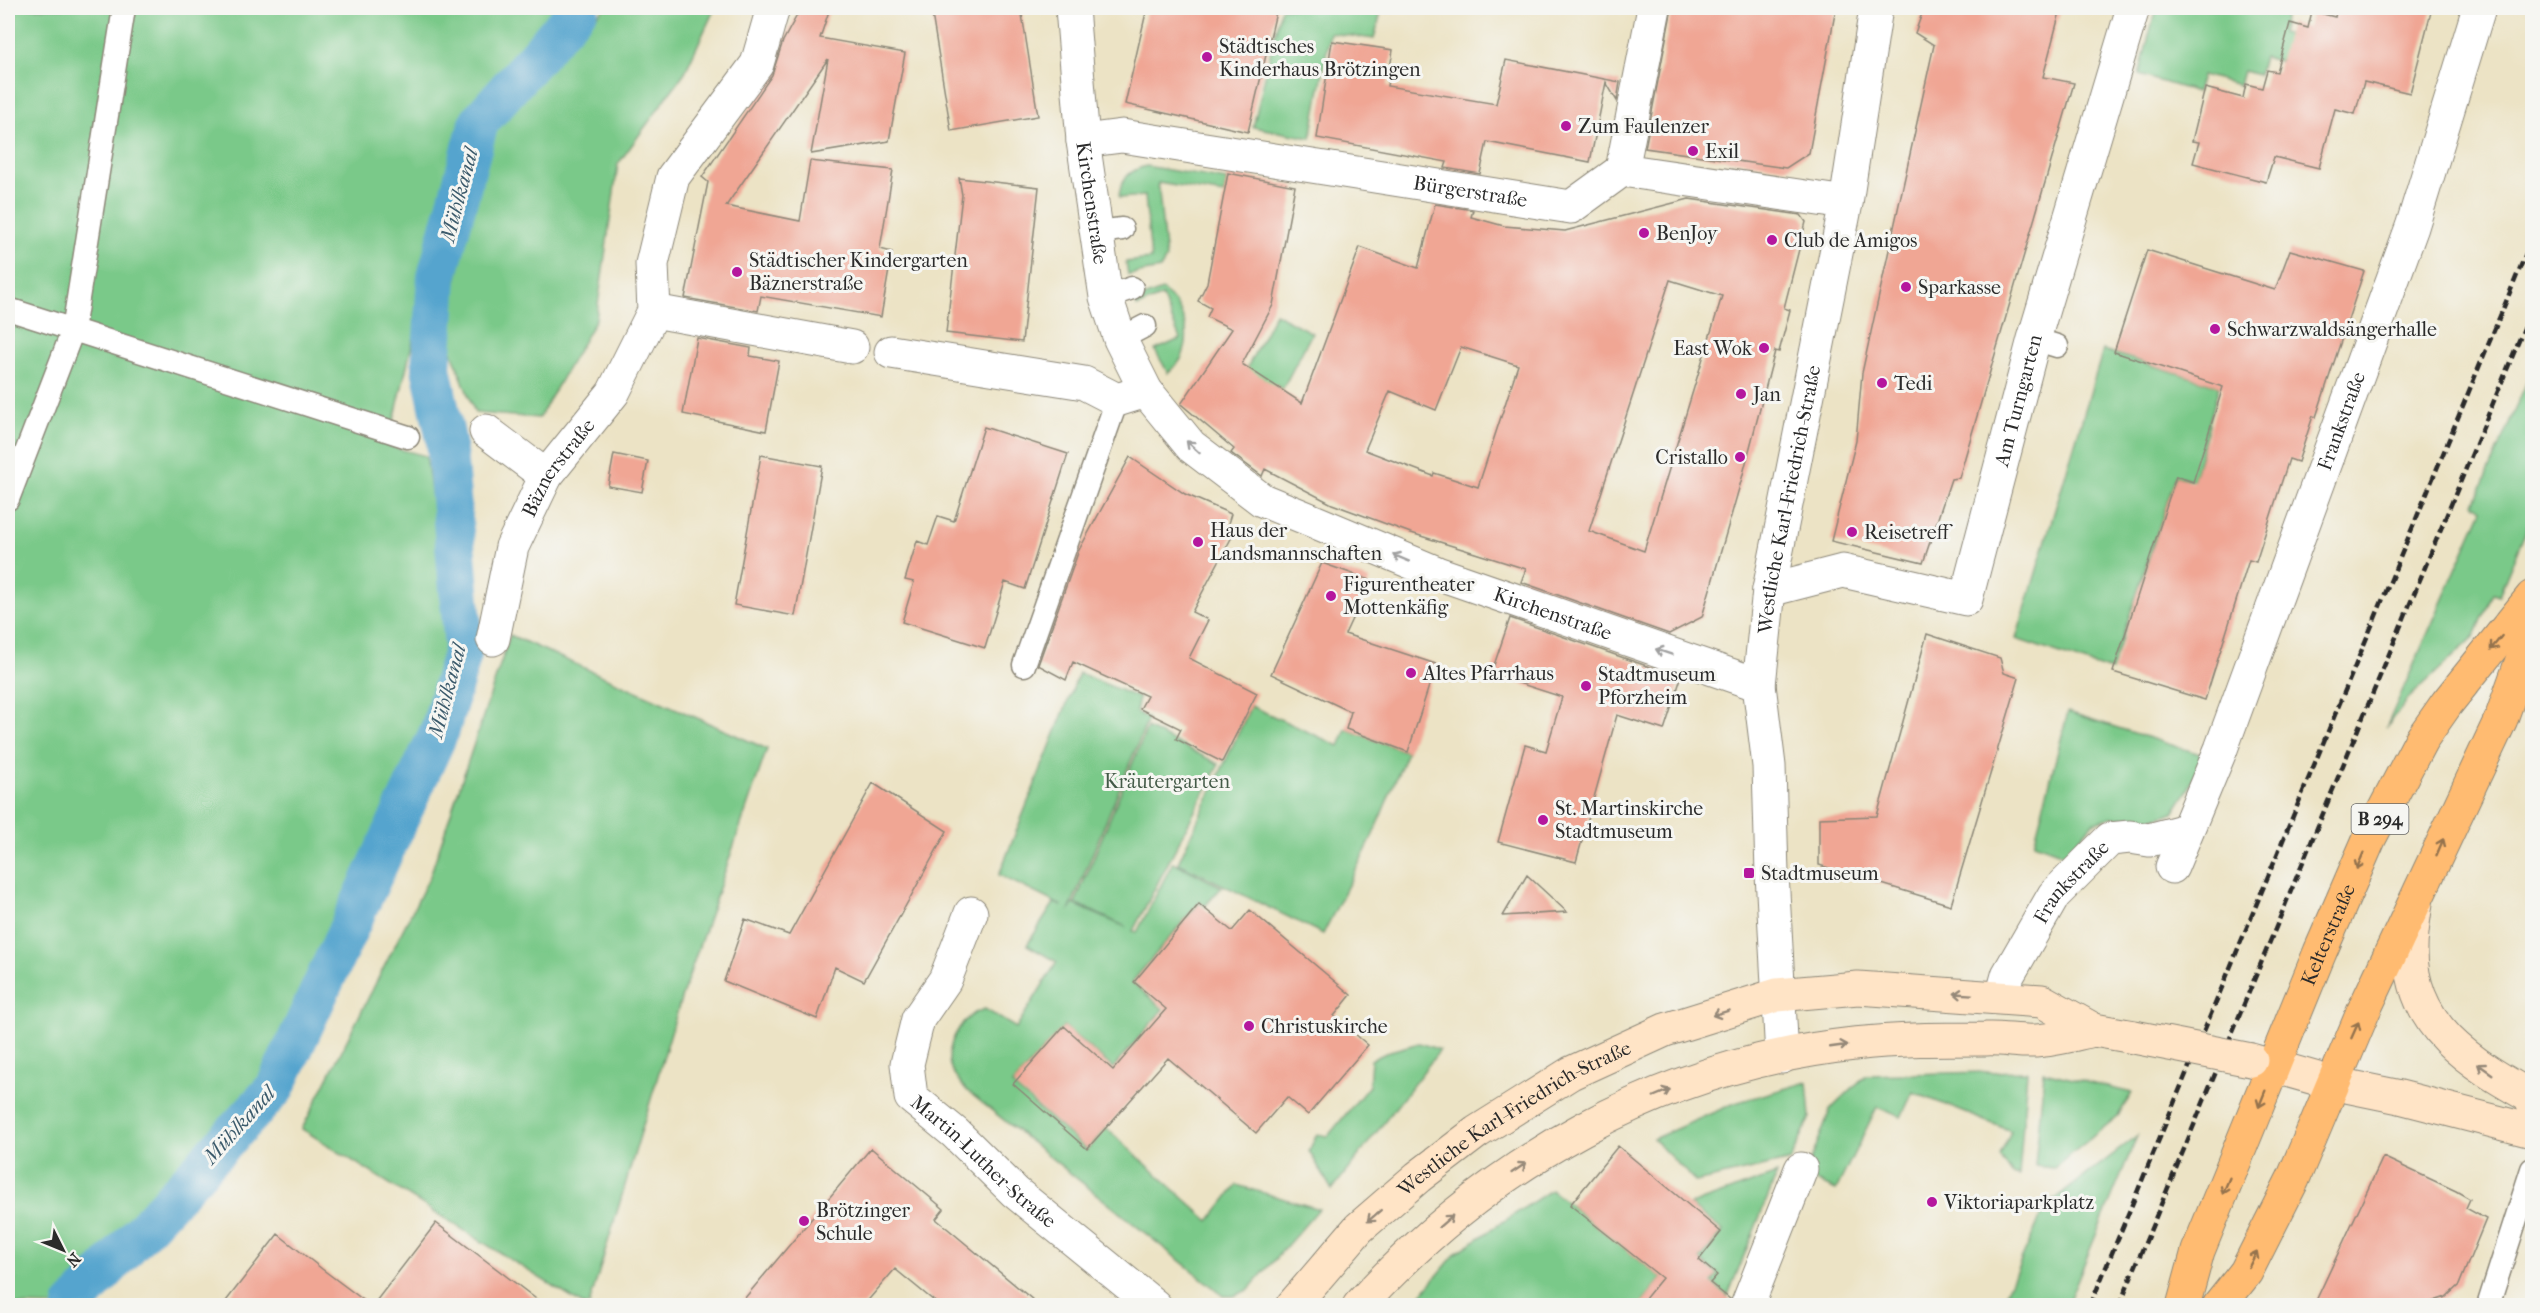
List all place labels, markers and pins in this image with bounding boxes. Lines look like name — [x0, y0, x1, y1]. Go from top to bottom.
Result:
place label: Städtisches Kinderhaus Brötzingen — [1219, 35, 1421, 81]
marker: Städtisches Kinderhaus Brötzingen — [1200, 50, 1214, 64]
place label: Zum Faulenzer — [1578, 115, 1709, 138]
marker: Zum Faulenzer — [1559, 119, 1573, 133]
place label: Exil — [1705, 140, 1740, 163]
marker: Exil — [1686, 144, 1700, 158]
place label: BenJoy — [1656, 222, 1719, 245]
marker: BenJoy — [1637, 226, 1651, 240]
place label: Club de Amigos — [1784, 229, 1918, 252]
marker: Club de Amigos — [1765, 233, 1779, 247]
place label: Städtischer Kindergarten Bäznerstraße — [749, 249, 968, 295]
marker: Städtischer Kindergarten Bäznerstraße — [730, 265, 744, 279]
place label: Sparkasse — [1918, 276, 2001, 299]
marker: Sparkasse — [1899, 280, 1913, 294]
place label: Schwarzwaldsängerhalle — [2227, 318, 2437, 341]
marker: Schwarzwaldsängerhalle — [2208, 322, 2222, 336]
place label: East Wok — [1673, 337, 1753, 360]
marker: East Wok — [1757, 341, 1771, 355]
place label: Tedi — [1894, 372, 1933, 395]
marker: Tedi — [1875, 376, 1889, 390]
place label: Jan — [1751, 383, 1781, 406]
marker: Jan — [1734, 387, 1748, 401]
place label: Cristallo — [1655, 446, 1728, 469]
marker: Cristallo — [1733, 450, 1747, 464]
place label: Haus der Landsmannschaften — [1210, 519, 1382, 565]
place label: Reisetreff — [1864, 521, 1953, 544]
marker: Reisetreff — [1845, 525, 1859, 539]
marker: Haus der Landsmannschaften — [1191, 535, 1205, 549]
place label: Figurentheater Mottenkäfig — [1343, 573, 1475, 619]
marker: Figurentheater Mottenkäfig — [1324, 589, 1338, 603]
place label: Altes Pfarrhaus — [1422, 662, 1554, 685]
place label: Stadtmuseum Pforzheim — [1598, 663, 1716, 709]
marker: Altes Pfarrhaus — [1404, 666, 1418, 680]
marker: Stadtmuseum Pforzheim — [1579, 679, 1593, 693]
place label: St. Martinskirche Stadtmuseum — [1555, 797, 1703, 843]
marker: St. Martinskirche Stadtmuseum — [1536, 813, 1550, 827]
place label: Stadtmuseum — [1761, 862, 1879, 885]
marker: Stadtmuseum — [1742, 866, 1756, 880]
place label: Christuskirche — [1261, 1015, 1388, 1038]
marker: Christuskirche — [1242, 1019, 1256, 1033]
place label: Viktoriaparkplatz — [1943, 1191, 2094, 1214]
marker: Viktoriaparkplatz — [1925, 1195, 1939, 1209]
place label: Brötzinger Schule — [816, 1199, 911, 1245]
marker: Brötzinger Schule — [797, 1214, 811, 1228]

